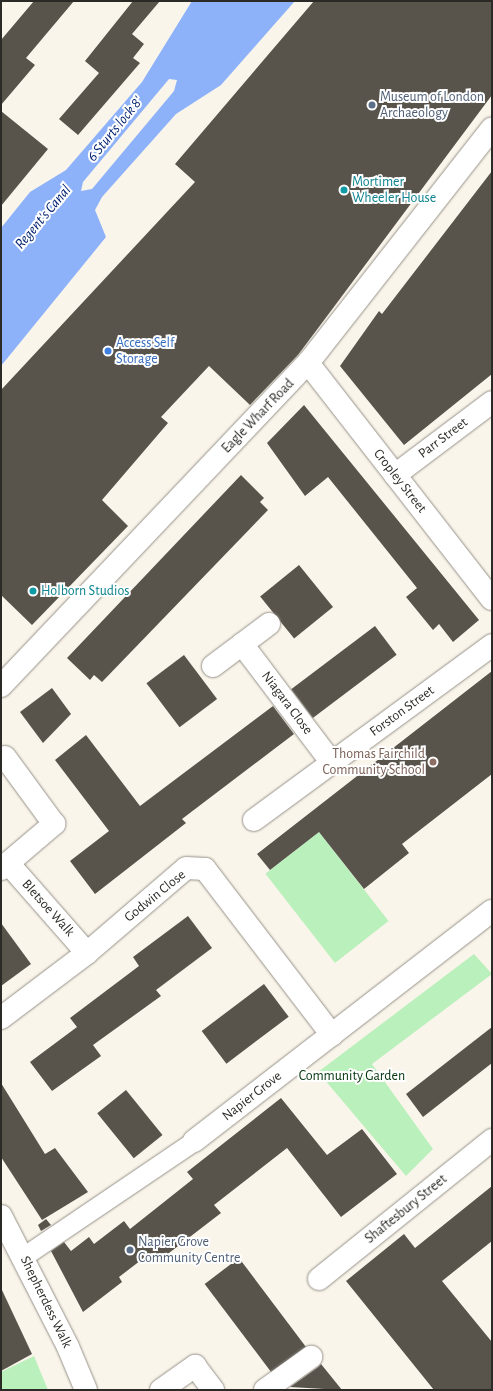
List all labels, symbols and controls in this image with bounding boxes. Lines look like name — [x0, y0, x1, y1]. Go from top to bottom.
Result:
place label: Museum of London Archaeology — [380, 89, 484, 122]
water label: 6 Sturts lock 8' — [83, 93, 147, 165]
marker: Museum of London Archaeology — [367, 100, 377, 110]
place label: Mortimer Wheeler House — [352, 174, 436, 206]
water label: Regent's Canal — [11, 181, 75, 253]
marker: Mortimer Wheeler House — [339, 185, 349, 195]
place label: Access Self Storage — [116, 335, 174, 368]
marker: Access Self Storage — [103, 346, 113, 356]
street label: Eagle Wharf Road — [218, 375, 298, 457]
street label: Parr Street — [415, 414, 471, 462]
street label: Cropley Street — [370, 446, 430, 516]
place label: Holborn Studios — [41, 583, 130, 599]
marker: Holborn Studios — [28, 586, 38, 596]
street label: Niagara Close — [258, 668, 316, 738]
street label: Forston Street — [367, 682, 437, 740]
place label: Thomas Fairchild Community School — [322, 746, 425, 778]
marker: Thomas Fairchild Community School — [428, 757, 438, 767]
street label: Godwin Close — [121, 866, 189, 926]
street label: Bletsoe Walk — [18, 876, 78, 940]
street label: Napier Grove — [219, 1068, 285, 1124]
park label: Community Garden — [299, 1068, 405, 1084]
street label: Shaftesbury Street — [362, 1171, 450, 1247]
place label: Napier Grove Community Centre — [138, 1234, 240, 1266]
marker: Napier Grove Community Centre — [125, 1245, 135, 1255]
street label: Shepherdess Walk — [17, 1253, 75, 1351]

